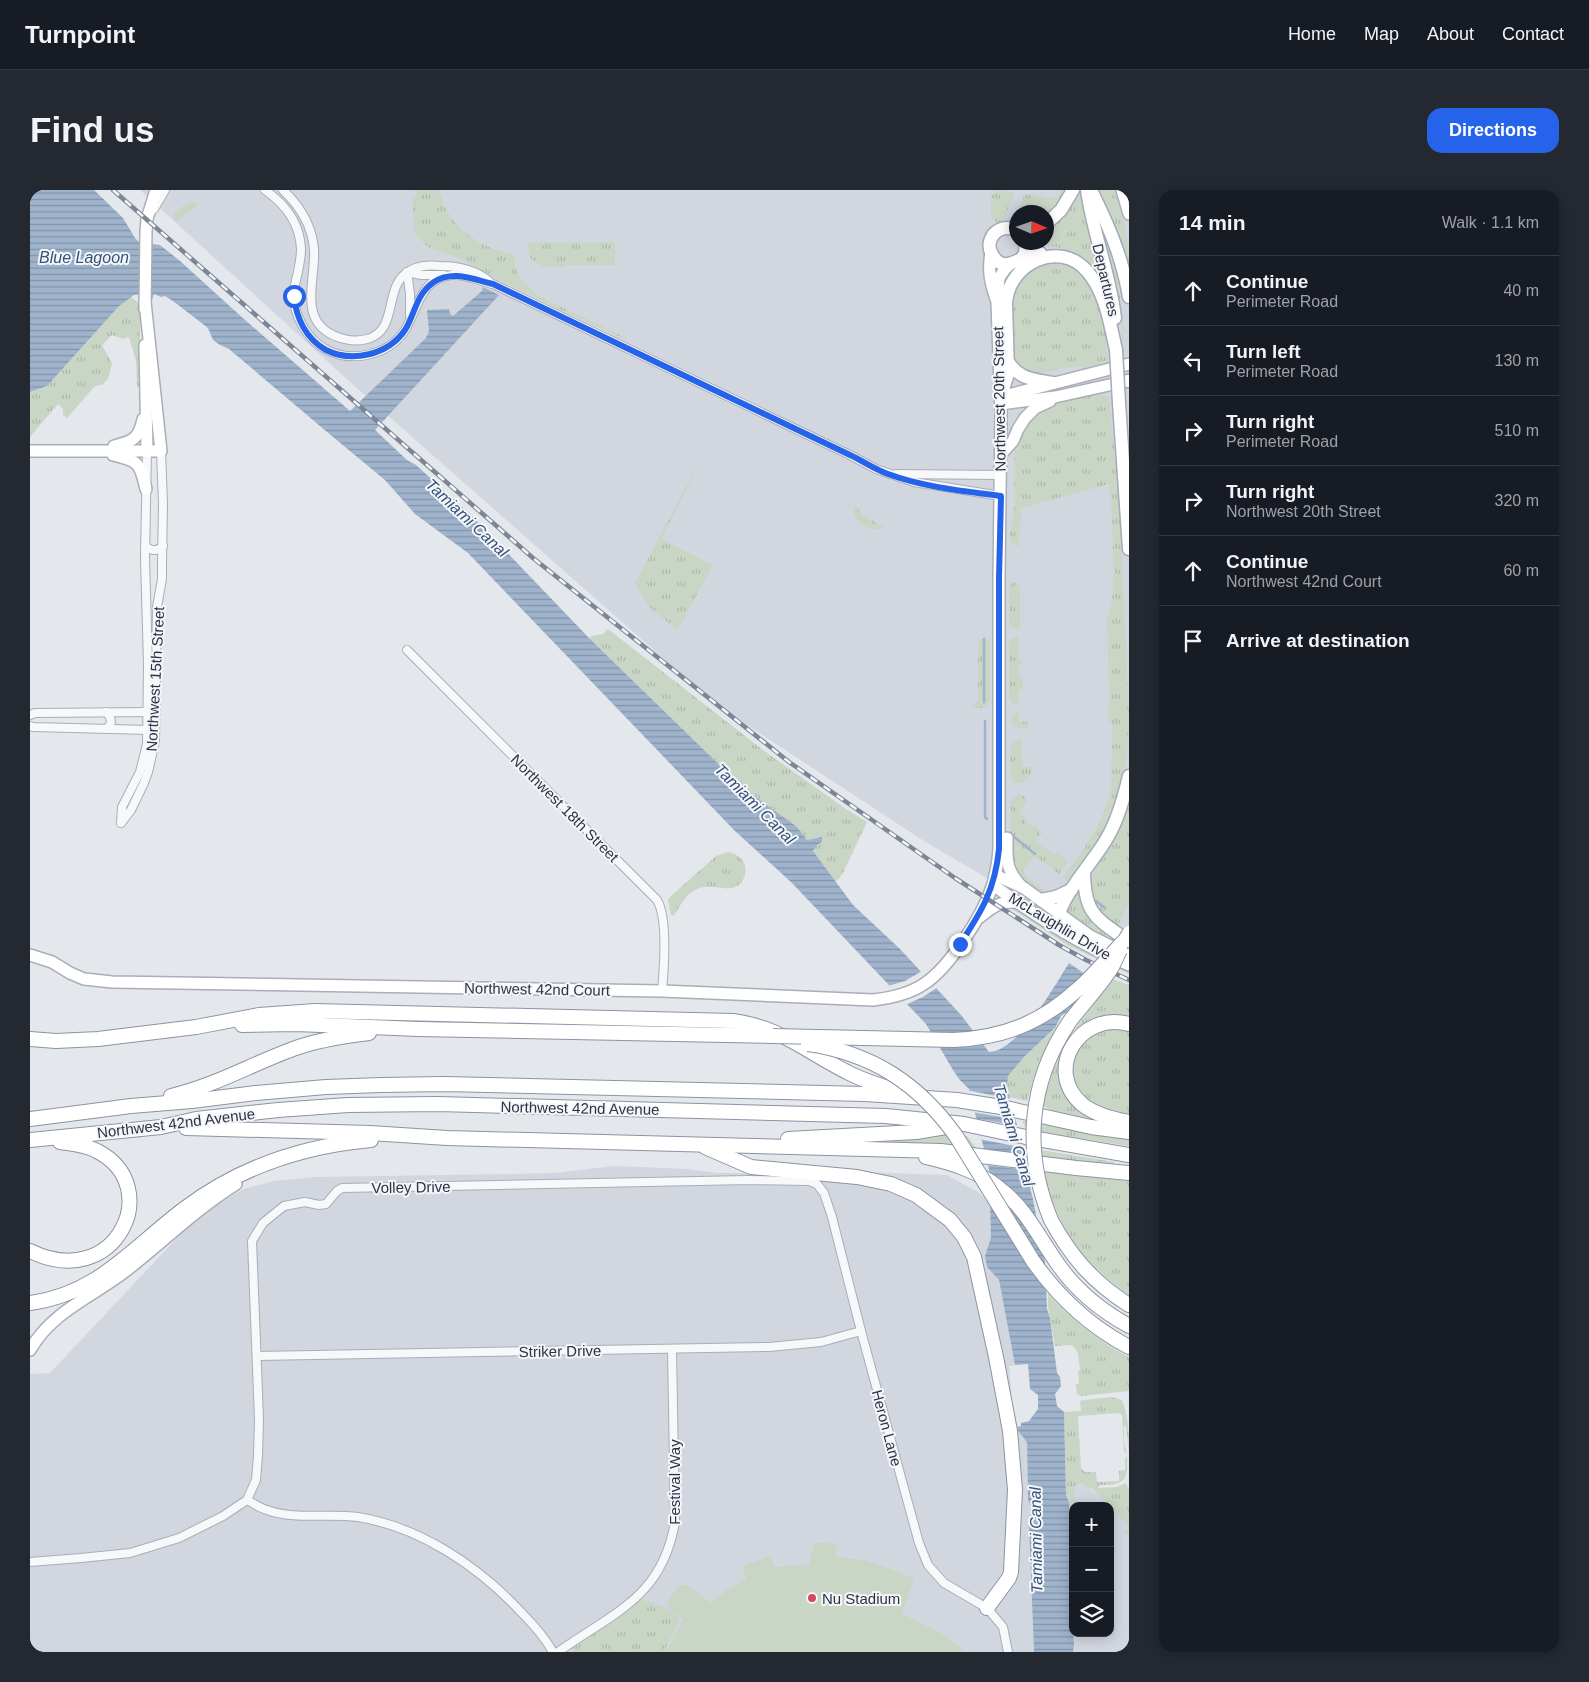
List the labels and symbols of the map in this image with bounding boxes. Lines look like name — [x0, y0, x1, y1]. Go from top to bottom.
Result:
north arrow — [1009, 205, 1054, 250]
street label: Departures — [1089, 242, 1123, 318]
water label: Blue Lagoon — [39, 249, 129, 266]
route start — [283, 285, 306, 308]
street label: Northwest 20th Street — [989, 325, 1009, 472]
water label: Tamiami Canal — [422, 476, 512, 561]
street label: Northwest 15th Street — [143, 605, 167, 752]
street label: Northwest 18th Street — [508, 751, 623, 866]
water label: Tamiami Canal — [711, 760, 799, 848]
street label: McLaughlin Drive — [1006, 889, 1114, 963]
route end — [949, 933, 972, 956]
street label: Northwest 42nd Court — [464, 979, 611, 999]
water label: Tamiami Canal — [990, 1082, 1038, 1189]
street label: Northwest 42nd Avenue — [500, 1098, 660, 1118]
street label: Northwest 42nd Avenue — [96, 1105, 256, 1141]
street label: Volley Drive — [371, 1178, 451, 1196]
street label: Striker Drive — [519, 1342, 601, 1360]
street label: Heron Lane — [869, 1388, 905, 1468]
street label: Festival Way — [666, 1439, 683, 1525]
water label: Tamiami Canal — [1027, 1486, 1045, 1593]
place label: Nu Stadium — [822, 1590, 900, 1607]
marker: Nu Stadium — [806, 1592, 818, 1604]

